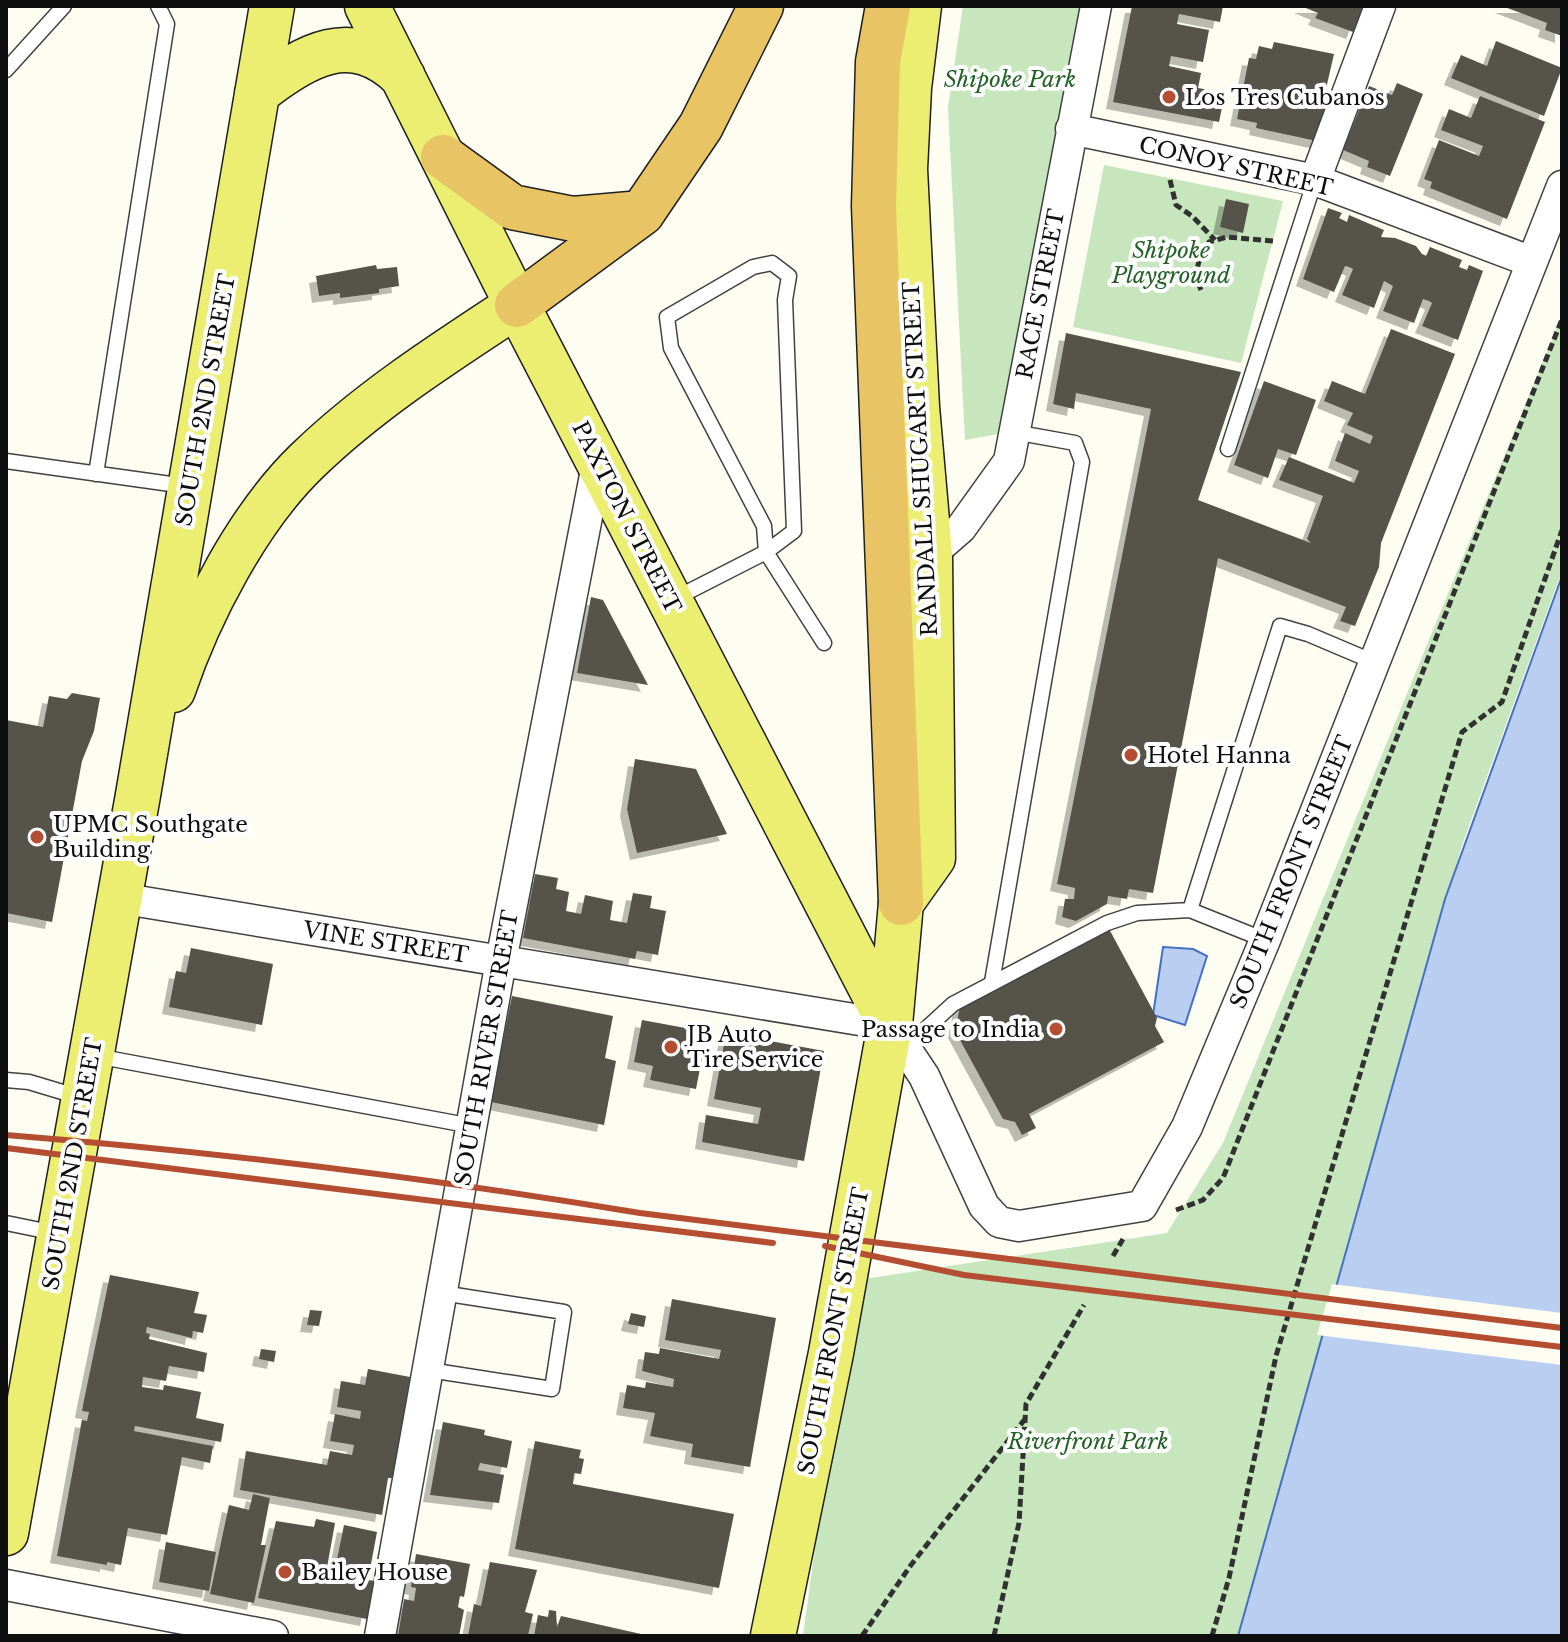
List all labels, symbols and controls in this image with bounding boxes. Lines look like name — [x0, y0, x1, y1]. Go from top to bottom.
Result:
park label: Shipoke Park — [944, 66, 1076, 93]
place label: Los Tres Cubanos — [1185, 84, 1385, 111]
marker: Los Tres Cubanos — [1160, 88, 1178, 106]
street label: CONOY STREET — [1136, 131, 1336, 202]
street label: RACE STREET — [1011, 207, 1070, 381]
park label: Shipoke Playground — [1111, 237, 1231, 289]
street label: SOUTH 2ND STREET — [170, 271, 241, 528]
street label: RANDALL SHUGART STREET — [898, 280, 943, 637]
street label: PAXTON STREET — [566, 417, 687, 618]
street label: SOUTH FRONT STREET — [1224, 731, 1359, 1013]
place label: Hotel Hanna — [1147, 742, 1291, 769]
marker: Hotel Hanna — [1122, 746, 1140, 764]
place label: UPMC Southgate Building — [53, 811, 248, 863]
marker: UPMC Southgate Building — [28, 828, 46, 846]
street label: SOUTH RIVER STREET — [449, 908, 524, 1188]
street label: VINE STREET — [300, 916, 471, 969]
place label: Passage to India — [861, 1016, 1041, 1043]
marker: Passage to India — [1047, 1020, 1065, 1038]
place label: JB Auto Tire Service — [684, 1021, 823, 1073]
street label: SOUTH 2ND STREET — [37, 1035, 108, 1292]
marker: JB Auto Tire Service — [662, 1038, 680, 1056]
street label: SOUTH FRONT STREET — [792, 1185, 875, 1477]
park label: Riverfront Park — [1006, 1428, 1169, 1455]
place label: Bailey House — [301, 1559, 448, 1586]
marker: Bailey House — [276, 1563, 294, 1581]

